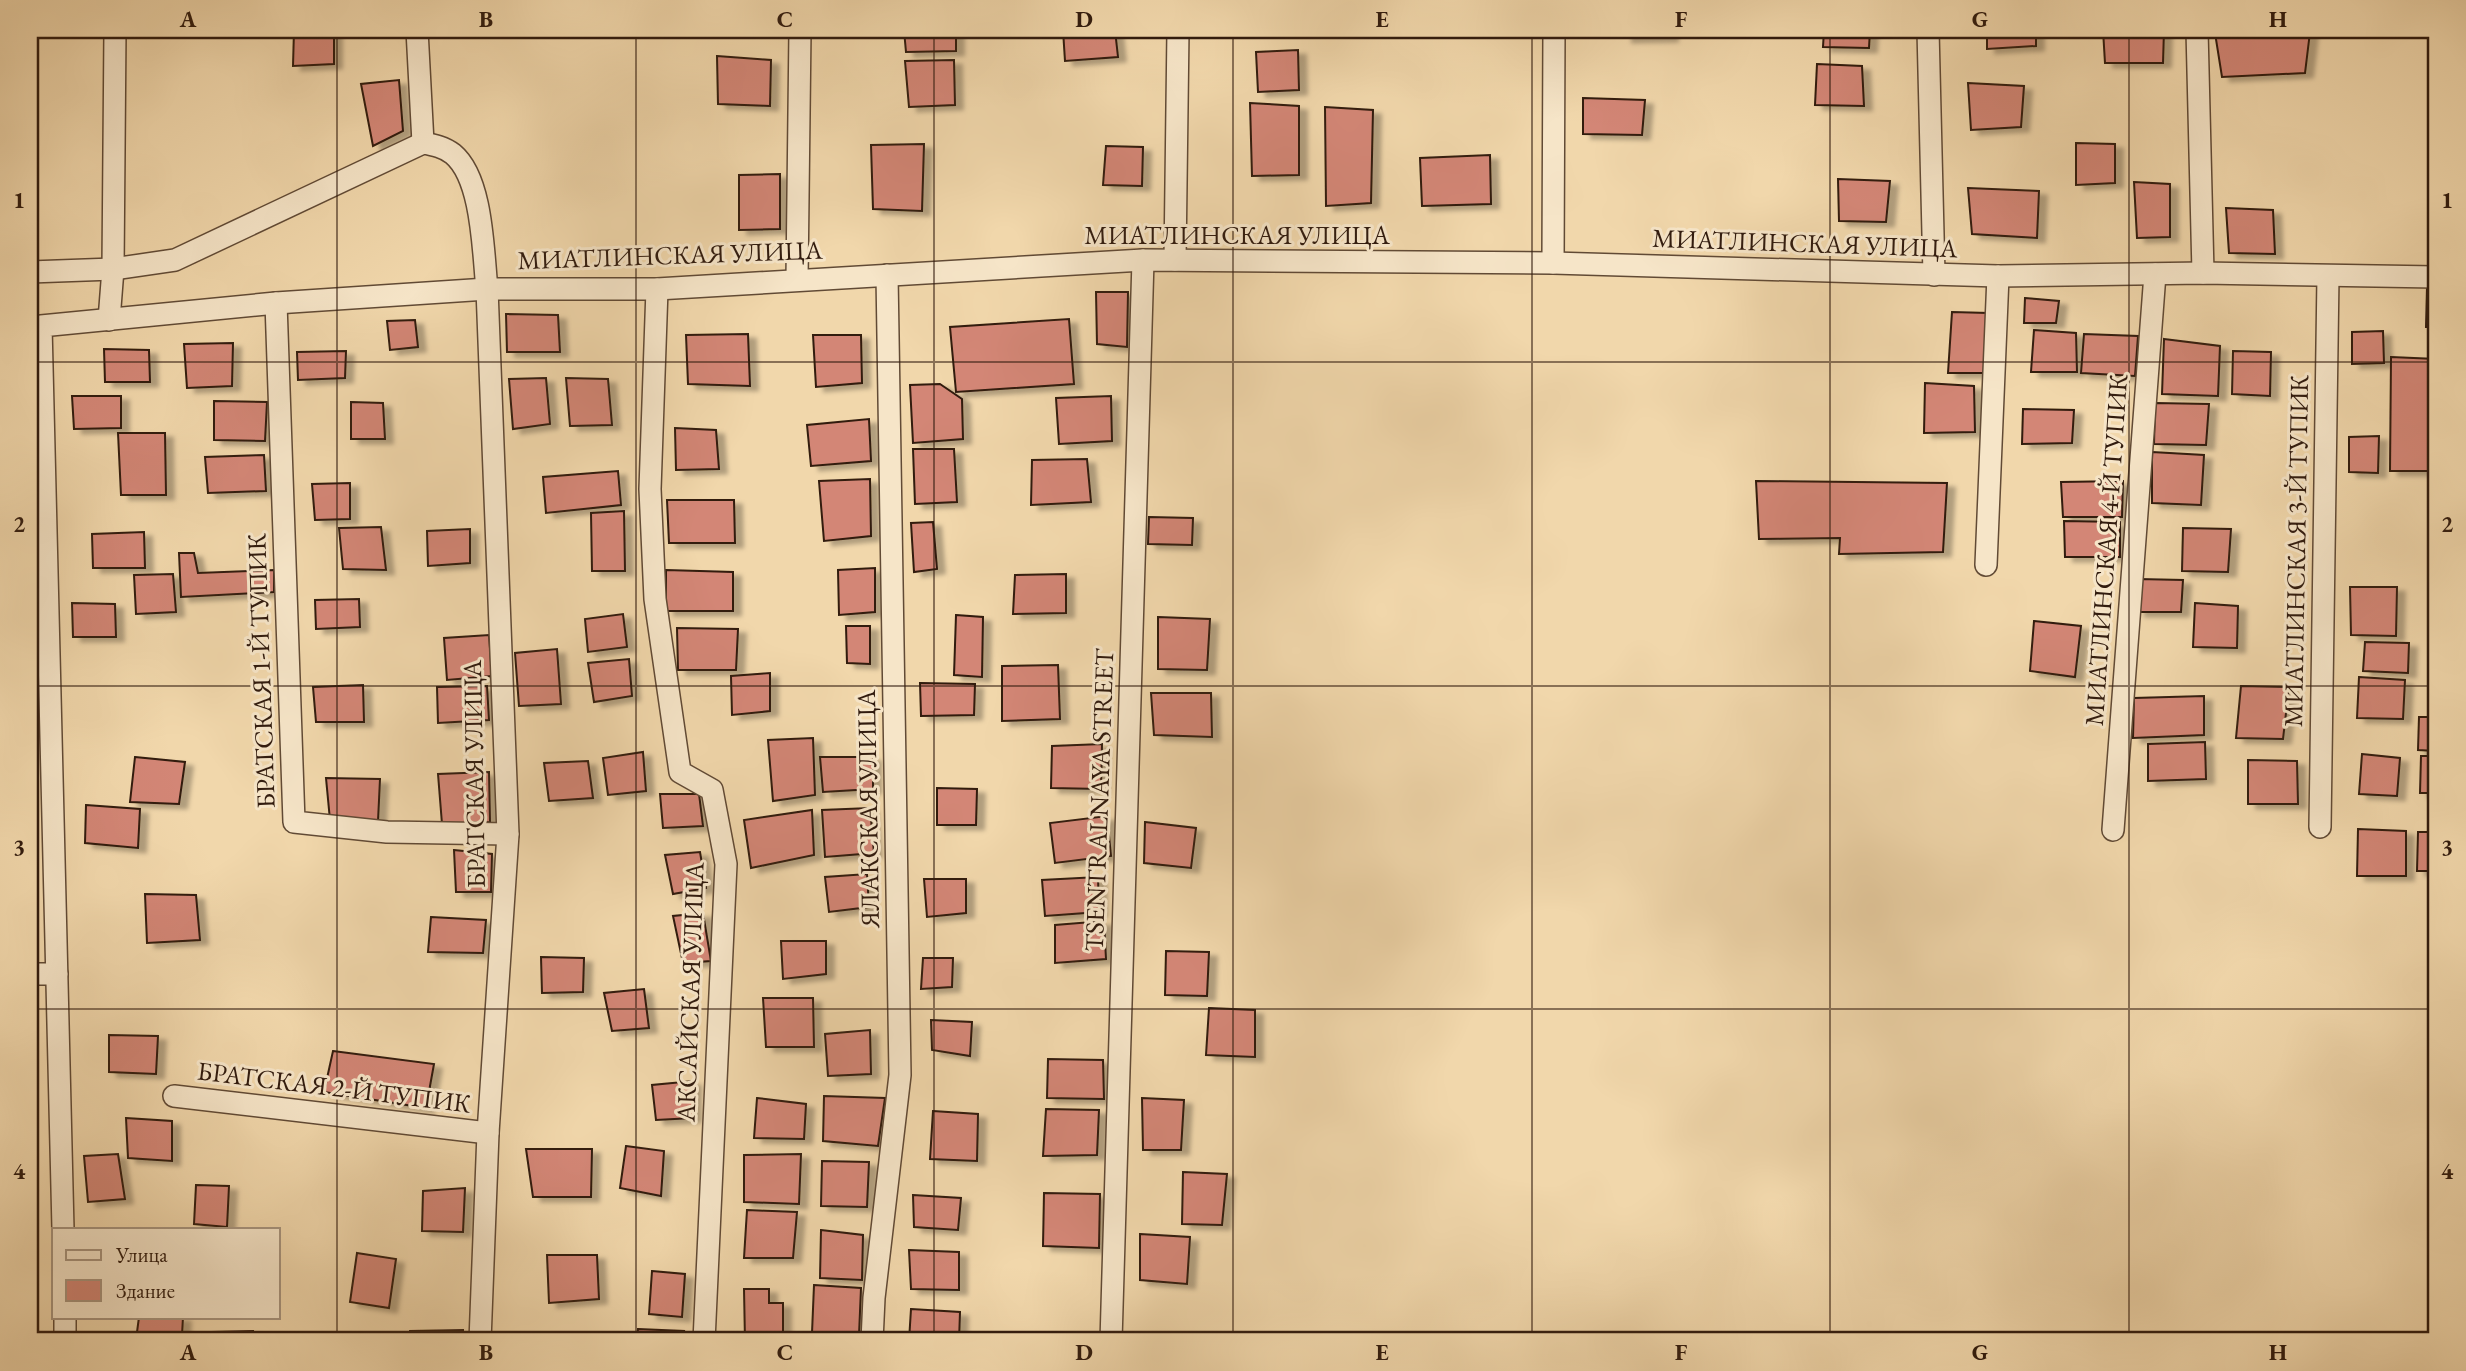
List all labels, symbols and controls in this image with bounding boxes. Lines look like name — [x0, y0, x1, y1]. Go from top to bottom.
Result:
text: A — [179, 4, 197, 34]
text: B — [479, 4, 493, 34]
text: C — [777, 4, 793, 34]
text: D — [1075, 4, 1093, 34]
text: E — [1375, 4, 1389, 34]
text: F — [1675, 4, 1688, 34]
text: G — [1972, 4, 1988, 34]
text: H — [2269, 4, 2287, 34]
text: 1 — [13, 185, 25, 215]
text: 1 — [2441, 185, 2453, 215]
street label: МИАТЛИНСКАЯ УЛИЦА — [1084, 218, 1391, 252]
street label: МИАТЛИНСКАЯ УЛИЦА — [1652, 221, 1959, 265]
street label: МИАТЛИНСКАЯ УЛИЦА — [517, 233, 824, 277]
street label: МИАТЛИНСКАЯ 4-Й ТУПИК — [2077, 372, 2135, 727]
street label: МИАТЛИНСКАЯ 3-Й ТУПИК — [2276, 374, 2316, 727]
text: 2 — [13, 509, 25, 539]
text: 2 — [2441, 509, 2453, 539]
street label: БРАТСКАЯ 1-Й ТУПИК — [239, 532, 283, 809]
street label: TSENTRALNAYA STREET — [1077, 647, 1121, 952]
street label: БРАТСКАЯ УЛИЦА — [455, 659, 493, 888]
street label: ЯЛАКСКАЯ УЛИЦА — [849, 688, 887, 930]
text: 3 — [13, 832, 25, 862]
text: 3 — [2441, 832, 2453, 862]
street label: АКСАЙСКАЯ УЛИЦА — [668, 861, 712, 1123]
street label: БРАТСКАЯ 2-Й ТУПИК — [195, 1053, 473, 1121]
text: 4 — [13, 1156, 26, 1186]
text: 4 — [2441, 1156, 2454, 1186]
legend — [52, 1228, 280, 1318]
text: Улица — [115, 1241, 168, 1268]
text: Здание — [116, 1277, 175, 1304]
text: A — [179, 1337, 197, 1367]
text: B — [479, 1337, 493, 1367]
text: C — [777, 1337, 793, 1367]
text: D — [1075, 1337, 1093, 1367]
text: E — [1375, 1337, 1389, 1367]
text: F — [1675, 1337, 1688, 1367]
text: G — [1972, 1337, 1988, 1367]
text: H — [2269, 1337, 2287, 1367]

